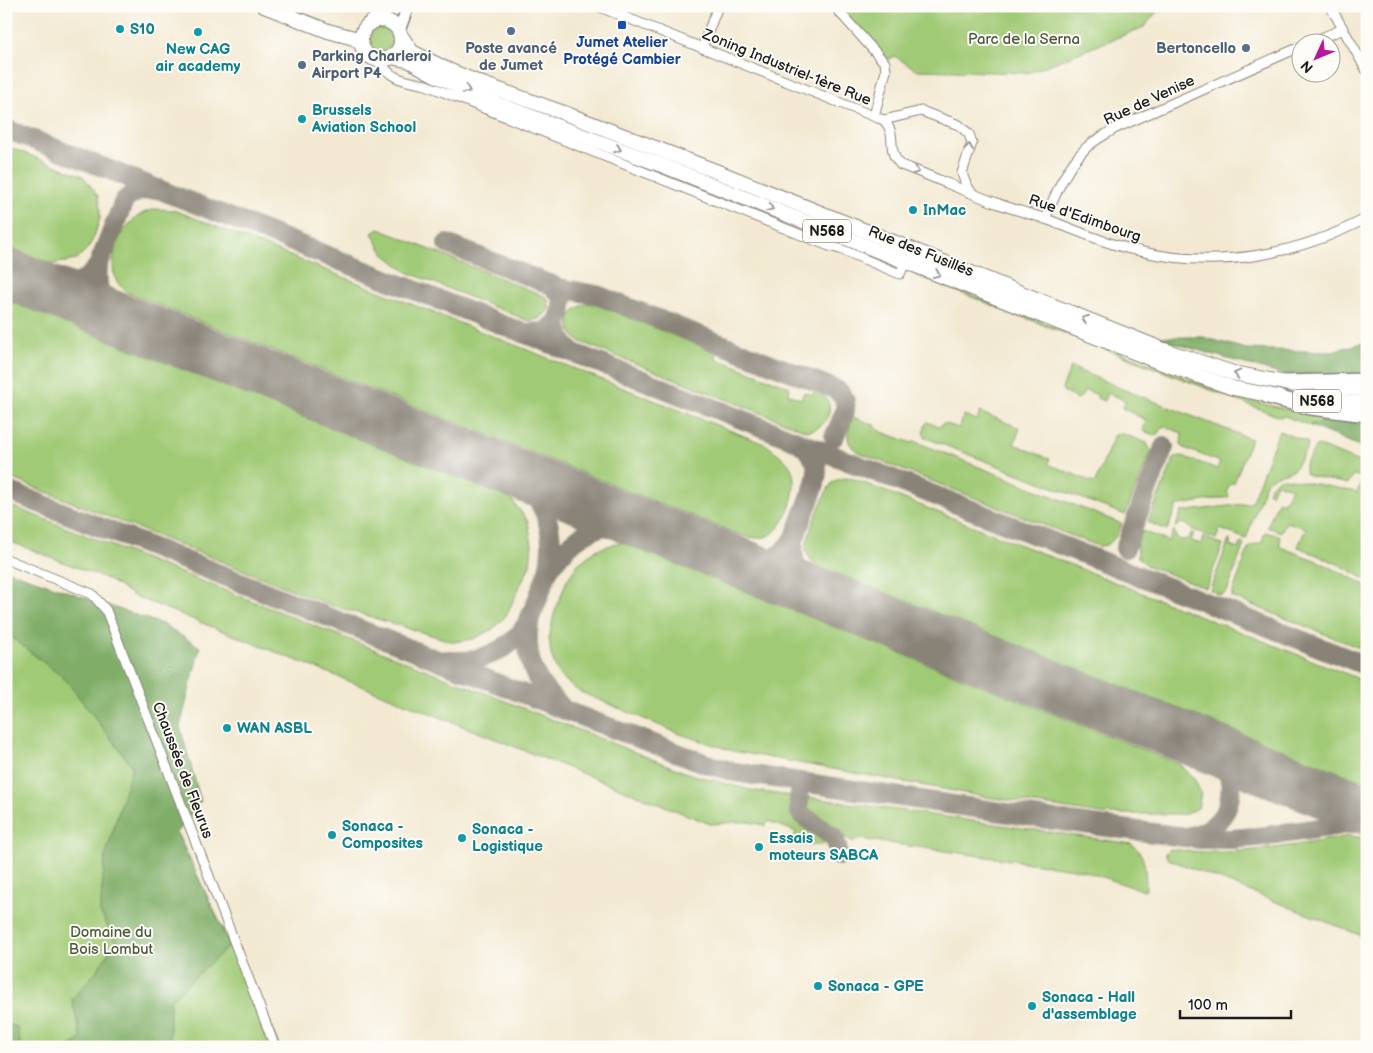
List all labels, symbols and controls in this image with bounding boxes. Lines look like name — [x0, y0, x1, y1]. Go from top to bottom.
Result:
marker: Jumet Atelier Protégé Cambier — [616, 19, 628, 31]
place label: S10 — [130, 20, 155, 39]
marker: S10 — [114, 23, 126, 35]
street label: Zoning Industriel-1ère Rue — [699, 24, 874, 110]
marker: Poste avancé de Jumet — [505, 25, 517, 37]
marker: New CAG air academy — [192, 26, 204, 38]
park label: Parc de la Serna — [968, 30, 1080, 49]
north arrow — [1290, 32, 1340, 82]
place label: Jumet Atelier Protégé Cambier — [563, 33, 682, 69]
place label: Poste avancé de Jumet — [465, 39, 557, 75]
place label: Bertoncello — [1156, 39, 1236, 58]
place label: New CAG air academy — [156, 40, 241, 76]
marker: Bertoncello — [1240, 42, 1252, 54]
place label: Parking Charleroi Airport P4 — [311, 47, 431, 83]
text: N — [1297, 57, 1317, 76]
marker: Parking Charleroi Airport P4 — [296, 59, 308, 71]
street label: Rue de Venise — [1101, 71, 1198, 130]
one-way arrow — [462, 84, 471, 95]
place label: Brussels Aviation School — [311, 101, 416, 137]
marker: Brussels Aviation School — [296, 113, 308, 125]
one-way arrow — [964, 142, 974, 151]
one-way arrow — [613, 143, 622, 153]
one-way arrow — [911, 165, 920, 175]
street label: Rue d'Edimbourg — [1026, 190, 1143, 247]
place label: InMac — [923, 201, 966, 220]
one-way arrow — [765, 202, 773, 212]
marker: InMac — [907, 204, 919, 216]
road number: N568 — [803, 220, 851, 242]
street label: Rue des Fusillés — [865, 222, 977, 281]
one-way arrow — [932, 268, 941, 278]
one-way arrow — [1081, 315, 1089, 325]
one-way arrow — [1233, 369, 1242, 380]
road number: N568 — [1293, 390, 1341, 412]
street label: Chaussée de Fleurus — [148, 699, 218, 842]
place label: WAN ASBL — [237, 719, 312, 738]
marker: WAN ASBL — [221, 722, 233, 734]
place label: Sonaca - Composites — [342, 817, 423, 853]
place label: Sonaca - Logistique — [472, 820, 543, 856]
marker: Sonaca - Composites — [326, 829, 338, 841]
place label: Essais moteurs SABCA — [769, 829, 879, 865]
marker: Sonaca - Logistique — [456, 832, 468, 844]
marker: Essais moteurs SABCA — [753, 841, 765, 853]
park label: Domaine du Bois Lombut — [69, 923, 154, 959]
place label: Sonaca - GPE — [828, 977, 924, 996]
marker: Sonaca - GPE — [812, 980, 824, 992]
place label: Sonaca - Hall d'assemblage — [1042, 988, 1137, 1024]
scale bar — [1180, 988, 1292, 1020]
text: 100 m — [1188, 996, 1228, 1015]
marker: Sonaca - Hall d'assemblage — [1026, 1000, 1038, 1012]

